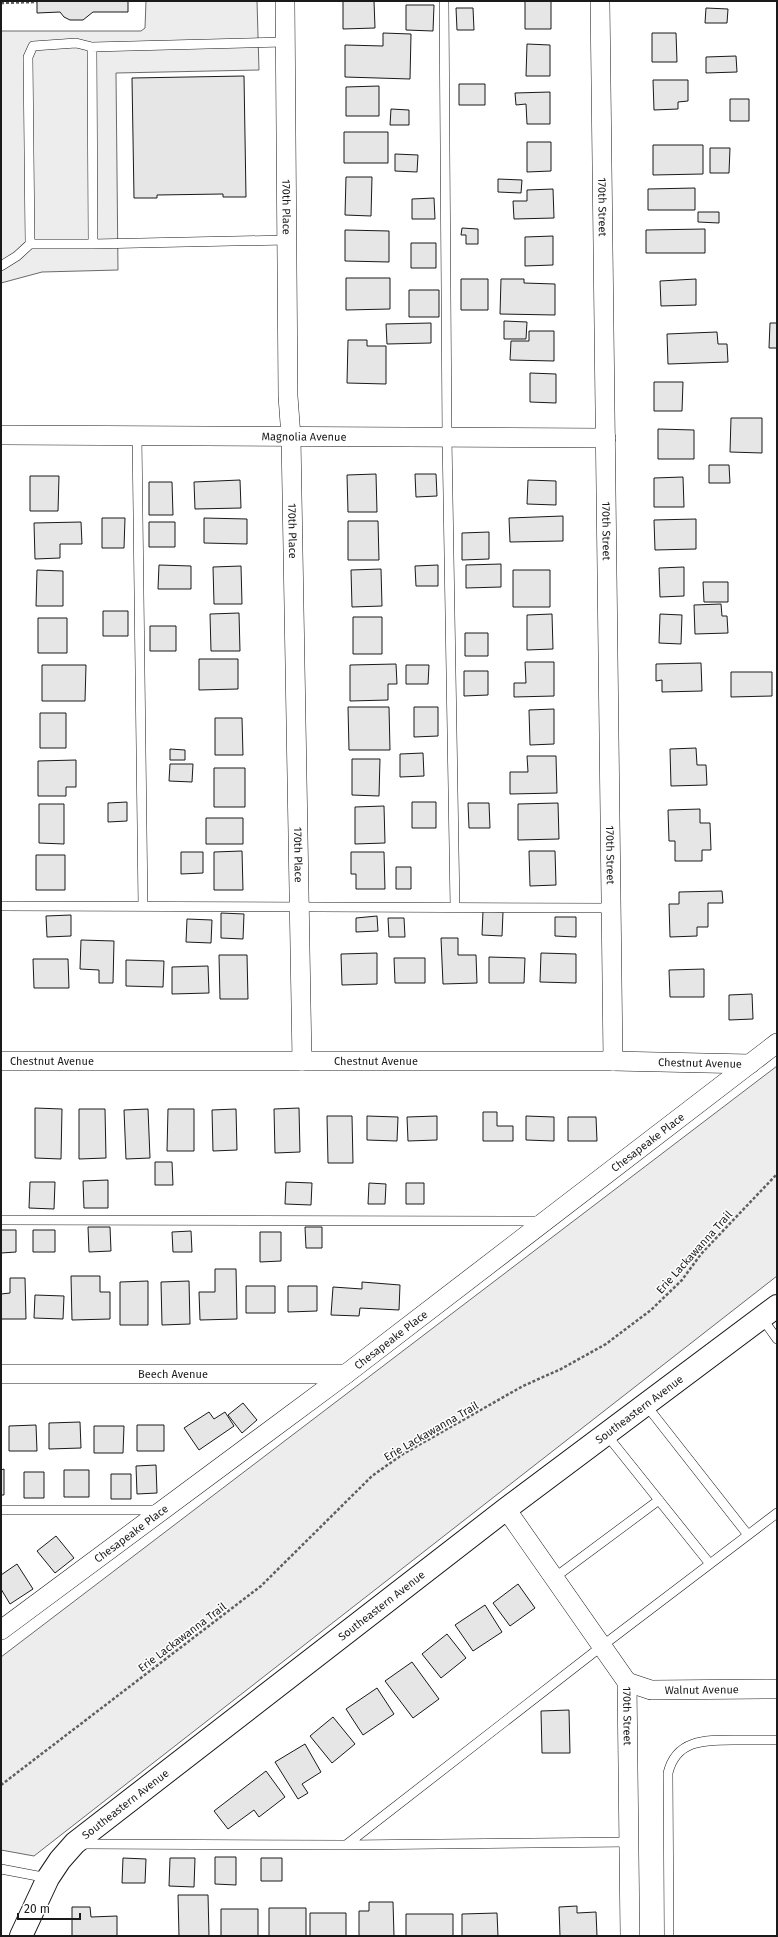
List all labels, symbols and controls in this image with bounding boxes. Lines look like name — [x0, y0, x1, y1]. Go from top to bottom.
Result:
street label: 170th Street — [595, 177, 609, 237]
street label: 170th Place — [279, 179, 293, 235]
street label: Magnolia Avenue — [262, 430, 346, 444]
street label: 170th Street — [599, 501, 613, 561]
street label: 170th Place — [285, 503, 299, 559]
street label: 170th Street — [603, 825, 617, 884]
street label: 170th Place — [291, 827, 305, 883]
street label: Chestnut Avenue — [10, 1055, 94, 1068]
street label: Chestnut Avenue — [334, 1055, 418, 1068]
street label: Chestnut Avenue — [658, 1056, 742, 1071]
street label: Chesapeake Place — [609, 1110, 687, 1175]
street label: Erie Lackawanna Trail — [654, 1208, 735, 1296]
street label: Chesapeake Place — [352, 1308, 430, 1372]
street label: Beech Avenue — [138, 1368, 208, 1381]
street label: Southeastern Avenue — [593, 1373, 686, 1447]
street label: Erie Lackawanna Trail — [382, 1399, 481, 1464]
street label: Chesapeake Place — [92, 1502, 171, 1566]
street label: Southeastern Avenue — [336, 1568, 428, 1644]
street label: Erie Lackawanna Trail — [136, 1600, 229, 1675]
street label: Walnut Avenue — [665, 1683, 739, 1697]
street label: 170th Street — [620, 1686, 634, 1745]
street label: Southeastern Avenue — [80, 1767, 172, 1842]
scale bar — [18, 1895, 80, 1921]
text: 20 m — [24, 1902, 50, 1916]

